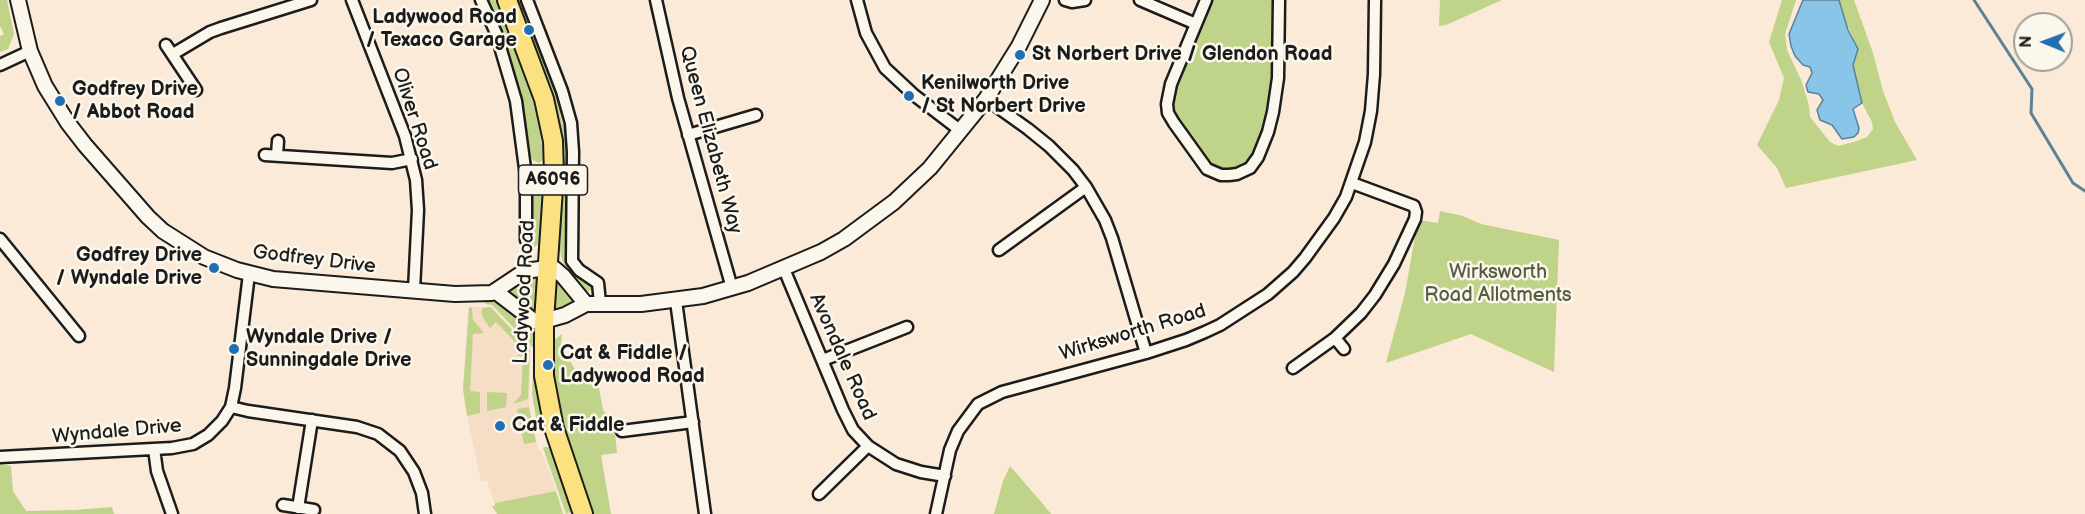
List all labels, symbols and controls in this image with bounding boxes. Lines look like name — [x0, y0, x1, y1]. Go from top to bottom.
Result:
place label: Ladywood Road / Texaco Garage — [366, 6, 517, 53]
north arrow — [2013, 12, 2073, 72]
marker: Ladywood Road / Texaco Garage — [522, 23, 536, 37]
text: N — [2017, 36, 2036, 48]
place label: St Norbert Drive / Glendon Road — [1032, 43, 1332, 67]
street label: Queen Elizabeth Way — [673, 44, 747, 236]
marker: St Norbert Drive / Glendon Road — [1013, 48, 1027, 62]
street label: Oliver Road — [386, 65, 442, 173]
place label: Kenilworth Drive / St Norbert Drive — [921, 72, 1086, 119]
place label: Godfrey Drive / Abbot Road — [72, 78, 198, 125]
marker: Kenilworth Drive / St Norbert Drive — [902, 89, 916, 103]
marker: Godfrey Drive / Abbot Road — [53, 94, 67, 108]
road number: A6096 — [518, 165, 588, 195]
street label: Ladywood Road — [509, 220, 541, 364]
street label: Godfrey Drive — [251, 241, 377, 279]
place label: Godfrey Drive / Wyndale Drive — [56, 244, 202, 291]
marker: Godfrey Drive / Wyndale Drive — [207, 261, 221, 275]
park label: Wirksworth Road Allotments — [1424, 261, 1572, 308]
street label: Avondale Road — [803, 290, 881, 424]
street label: Wirksworth Road — [1057, 299, 1209, 367]
place label: Wyndale Drive / Sunningdale Drive — [246, 326, 412, 373]
marker: Wyndale Drive / Sunningdale Drive — [227, 342, 241, 356]
place label: Cat & Fiddle / Ladywood Road — [560, 342, 705, 389]
marker: Cat & Fiddle / Ladywood Road — [541, 358, 555, 372]
street label: Wyndale Drive — [51, 414, 183, 450]
place label: Cat & Fiddle — [512, 414, 625, 438]
marker: Cat & Fiddle — [493, 419, 507, 433]

